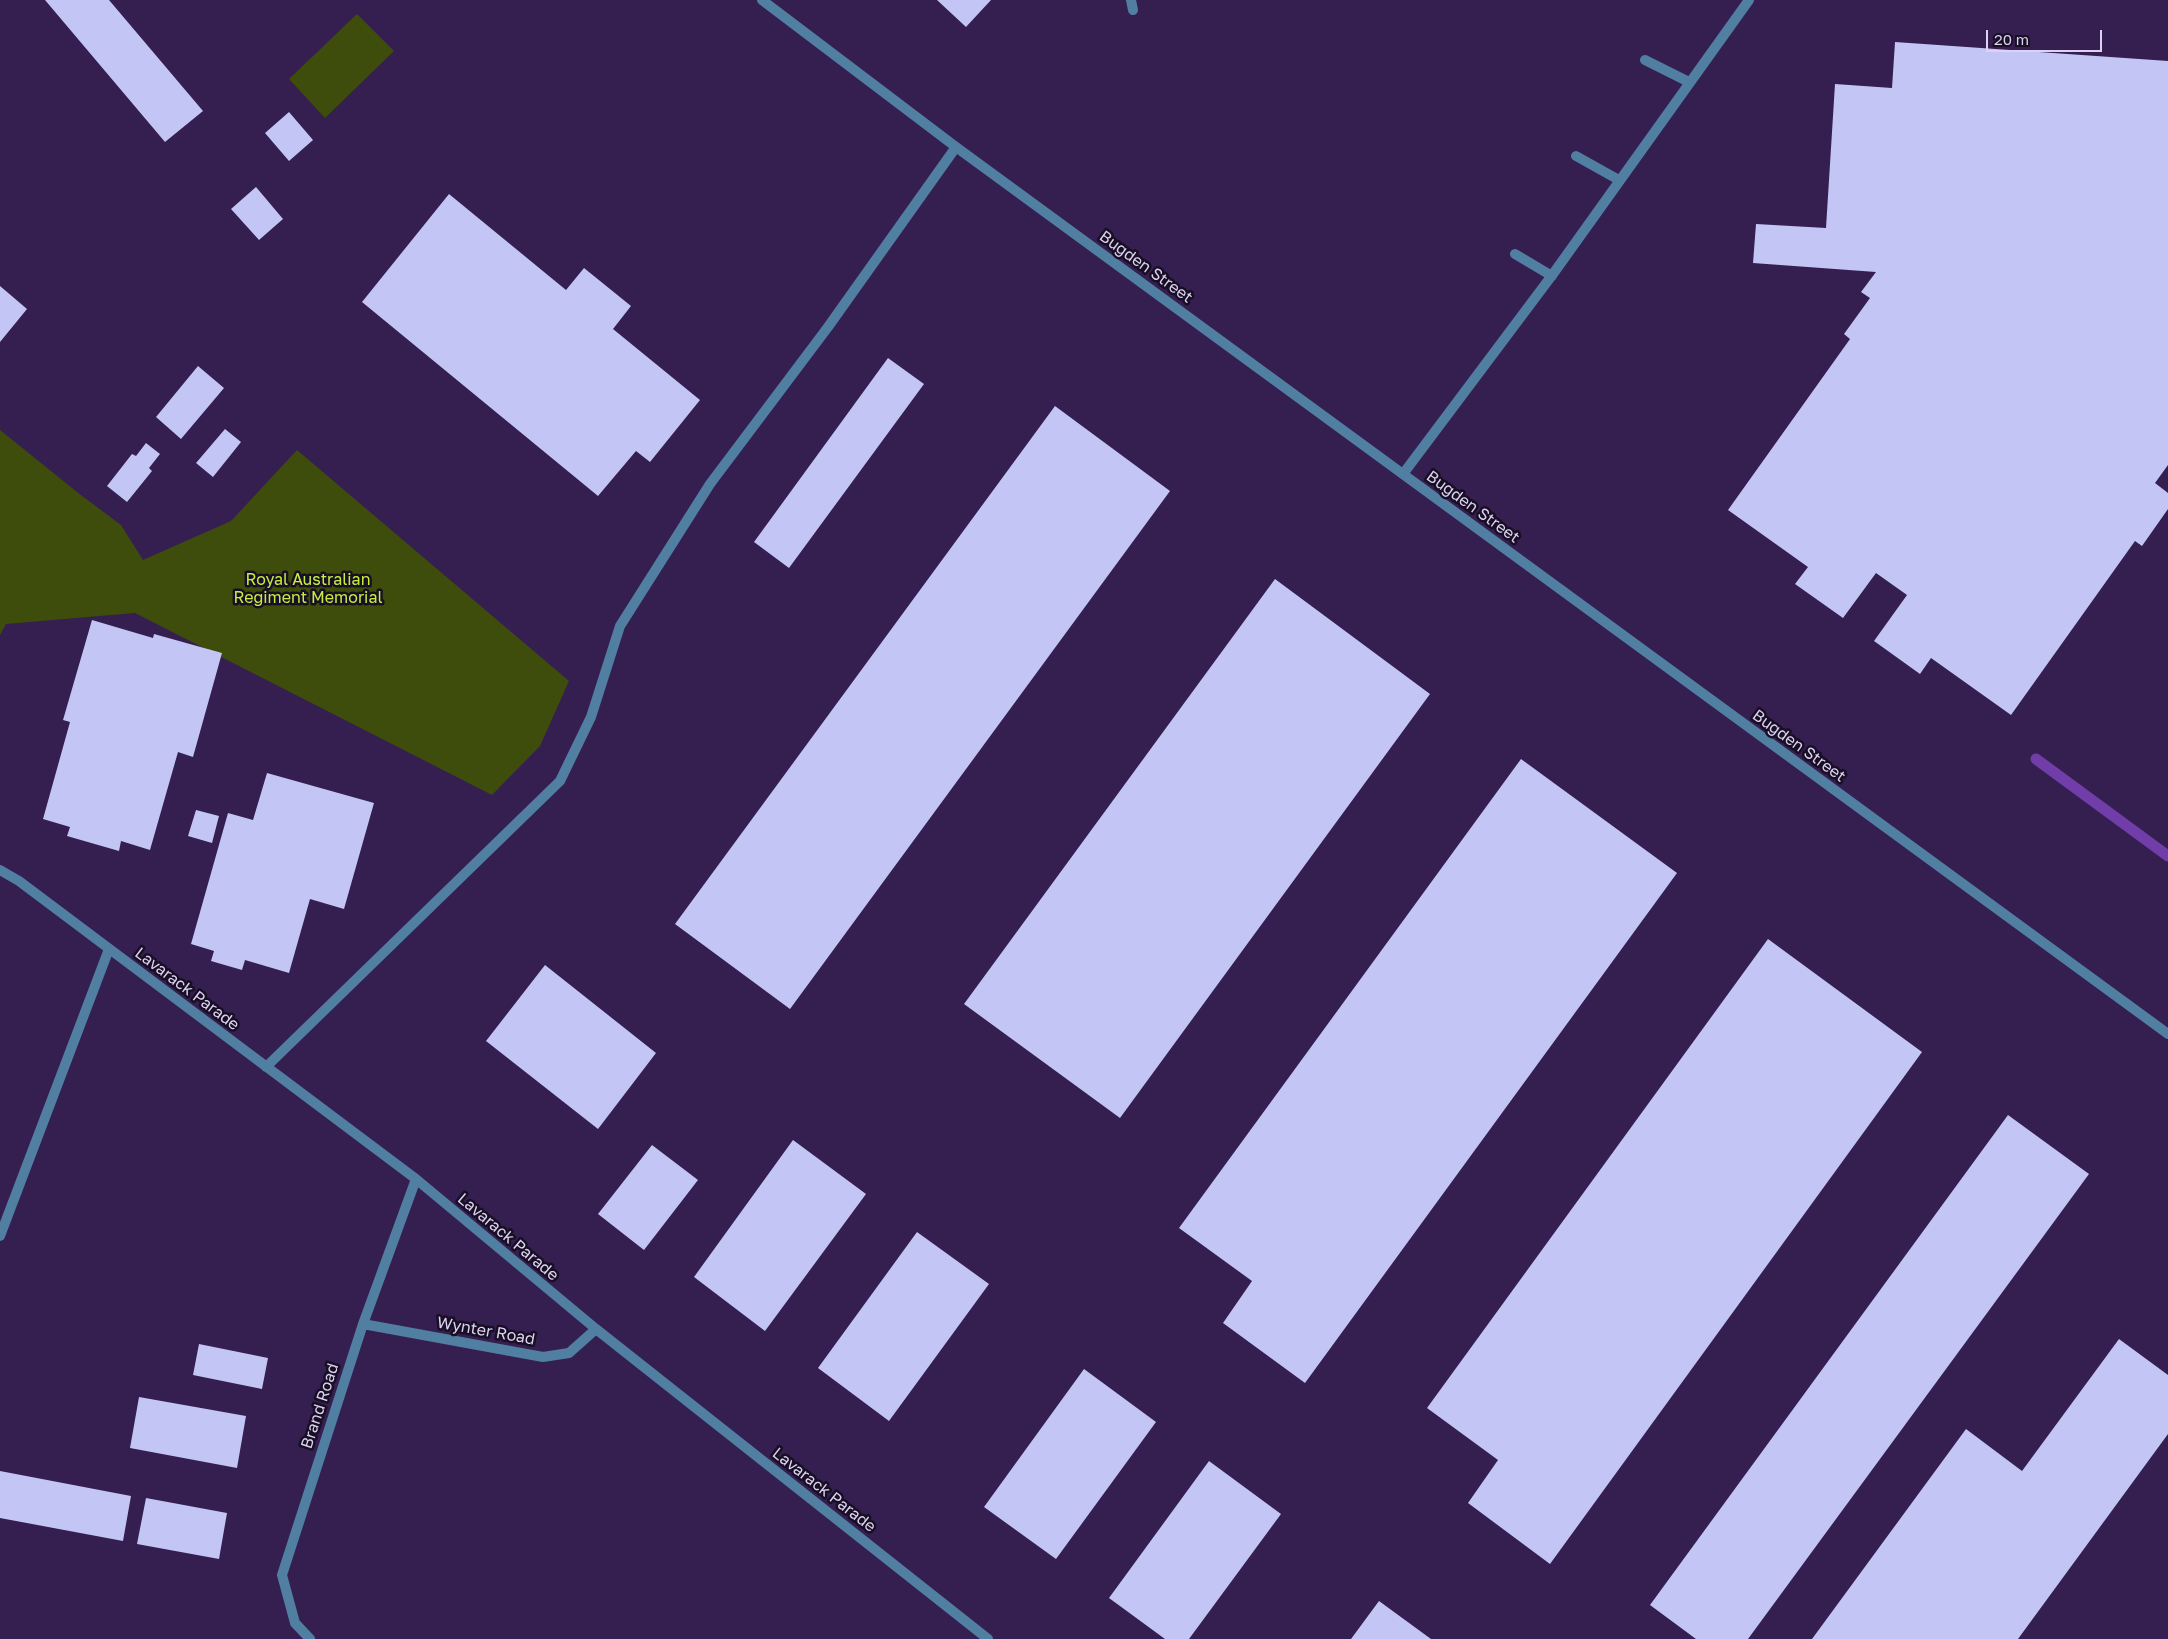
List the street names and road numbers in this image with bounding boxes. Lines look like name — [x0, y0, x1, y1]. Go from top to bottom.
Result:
street label: Bugden Street — [1096, 227, 1196, 307]
street label: Bugden Street — [1423, 467, 1523, 547]
street label: Bugden Street — [1749, 706, 1849, 786]
street label: Lavarack Parade — [131, 943, 243, 1035]
street label: Lavarack Parade — [454, 1189, 562, 1285]
street label: Wynter Road — [436, 1313, 536, 1349]
street label: Brand Road — [297, 1361, 343, 1451]
street label: Lavarack Parade — [768, 1444, 880, 1536]

